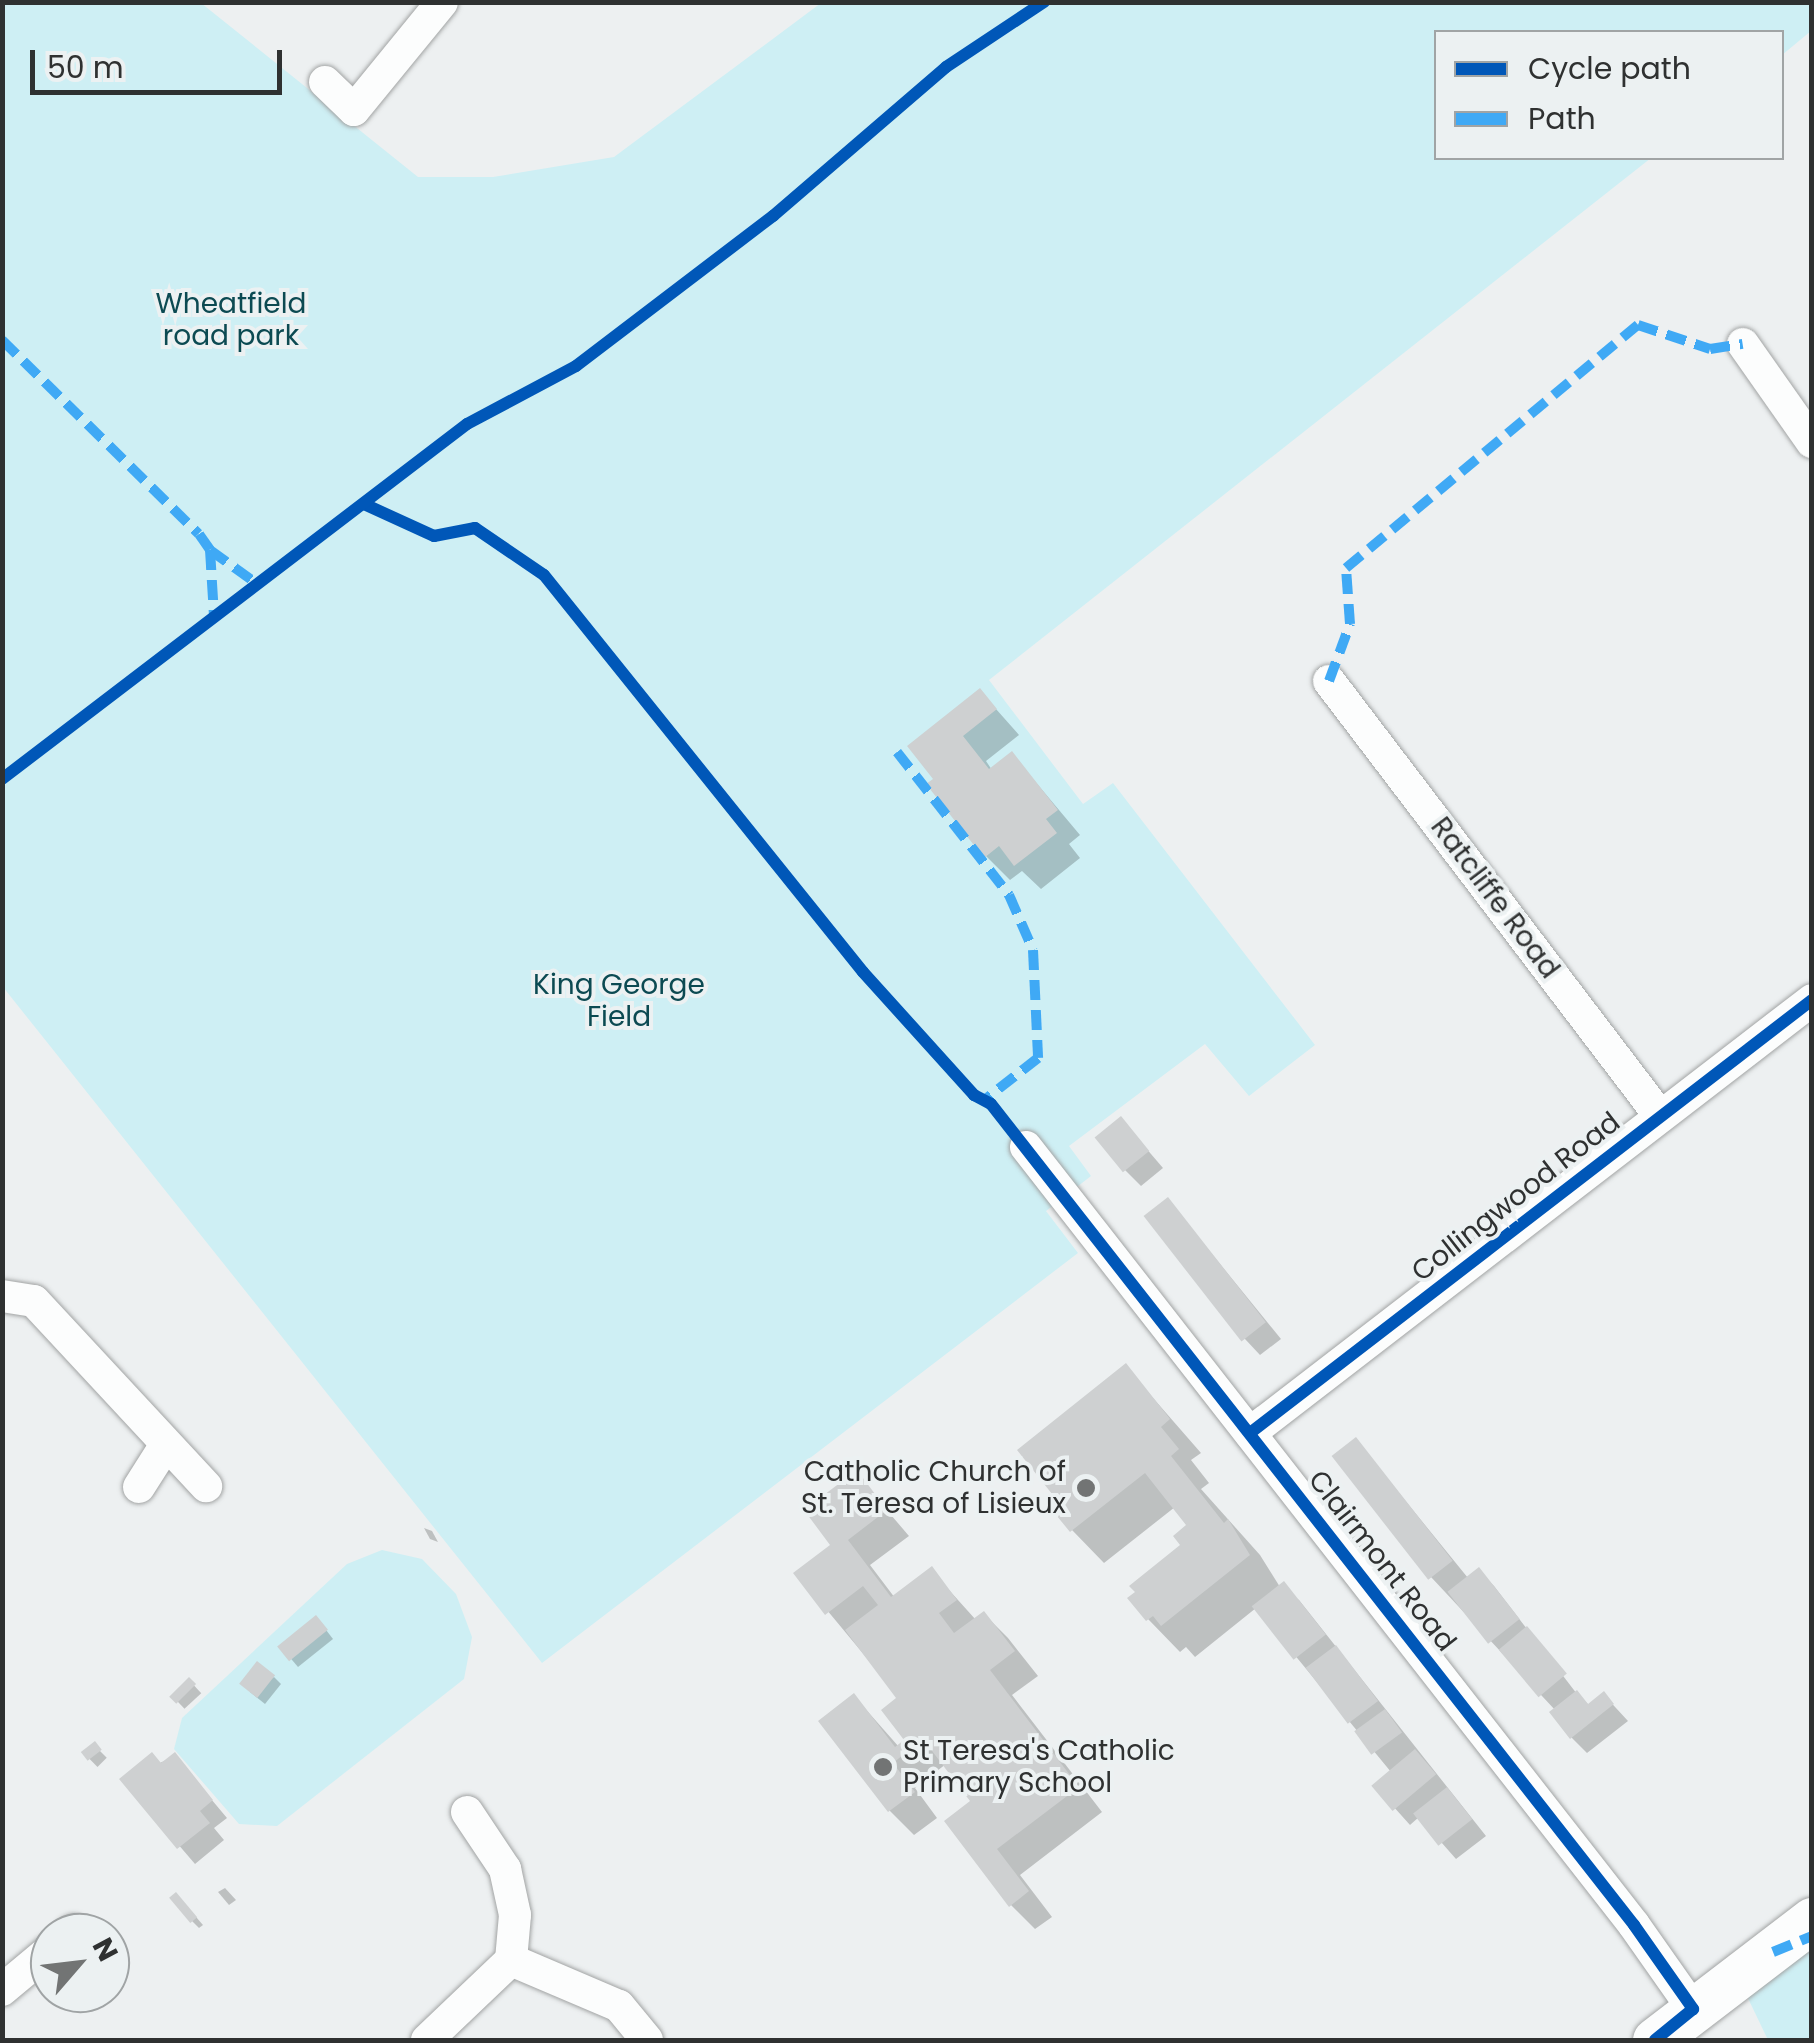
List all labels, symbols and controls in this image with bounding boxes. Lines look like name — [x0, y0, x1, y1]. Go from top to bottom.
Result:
scale bar — [35, 30, 288, 92]
legend — [1434, 30, 1784, 160]
text: 50 m — [47, 46, 124, 89]
text: Cycle path — [1528, 47, 1691, 90]
text: Path — [1528, 97, 1596, 140]
park label: Wheatfield road park — [155, 287, 307, 353]
street label: Ratcliffe Road — [1424, 811, 1566, 985]
park label: King George Field — [533, 968, 705, 1034]
street label: Collingwood Road — [1405, 1105, 1627, 1289]
place label: Catholic Church of St. Teresa of Lisieux — [801, 1455, 1066, 1521]
street label: Clairmont Road — [1301, 1464, 1463, 1658]
marker: Catholic Church of St. Teresa of Lisieux — [1075, 1477, 1097, 1499]
place label: St Teresa's Catholic Primary School — [903, 1734, 1175, 1800]
marker: St Teresa's Catholic Primary School — [872, 1756, 894, 1778]
north arrow — [30, 1913, 130, 2013]
text: N — [83, 1931, 127, 1968]

